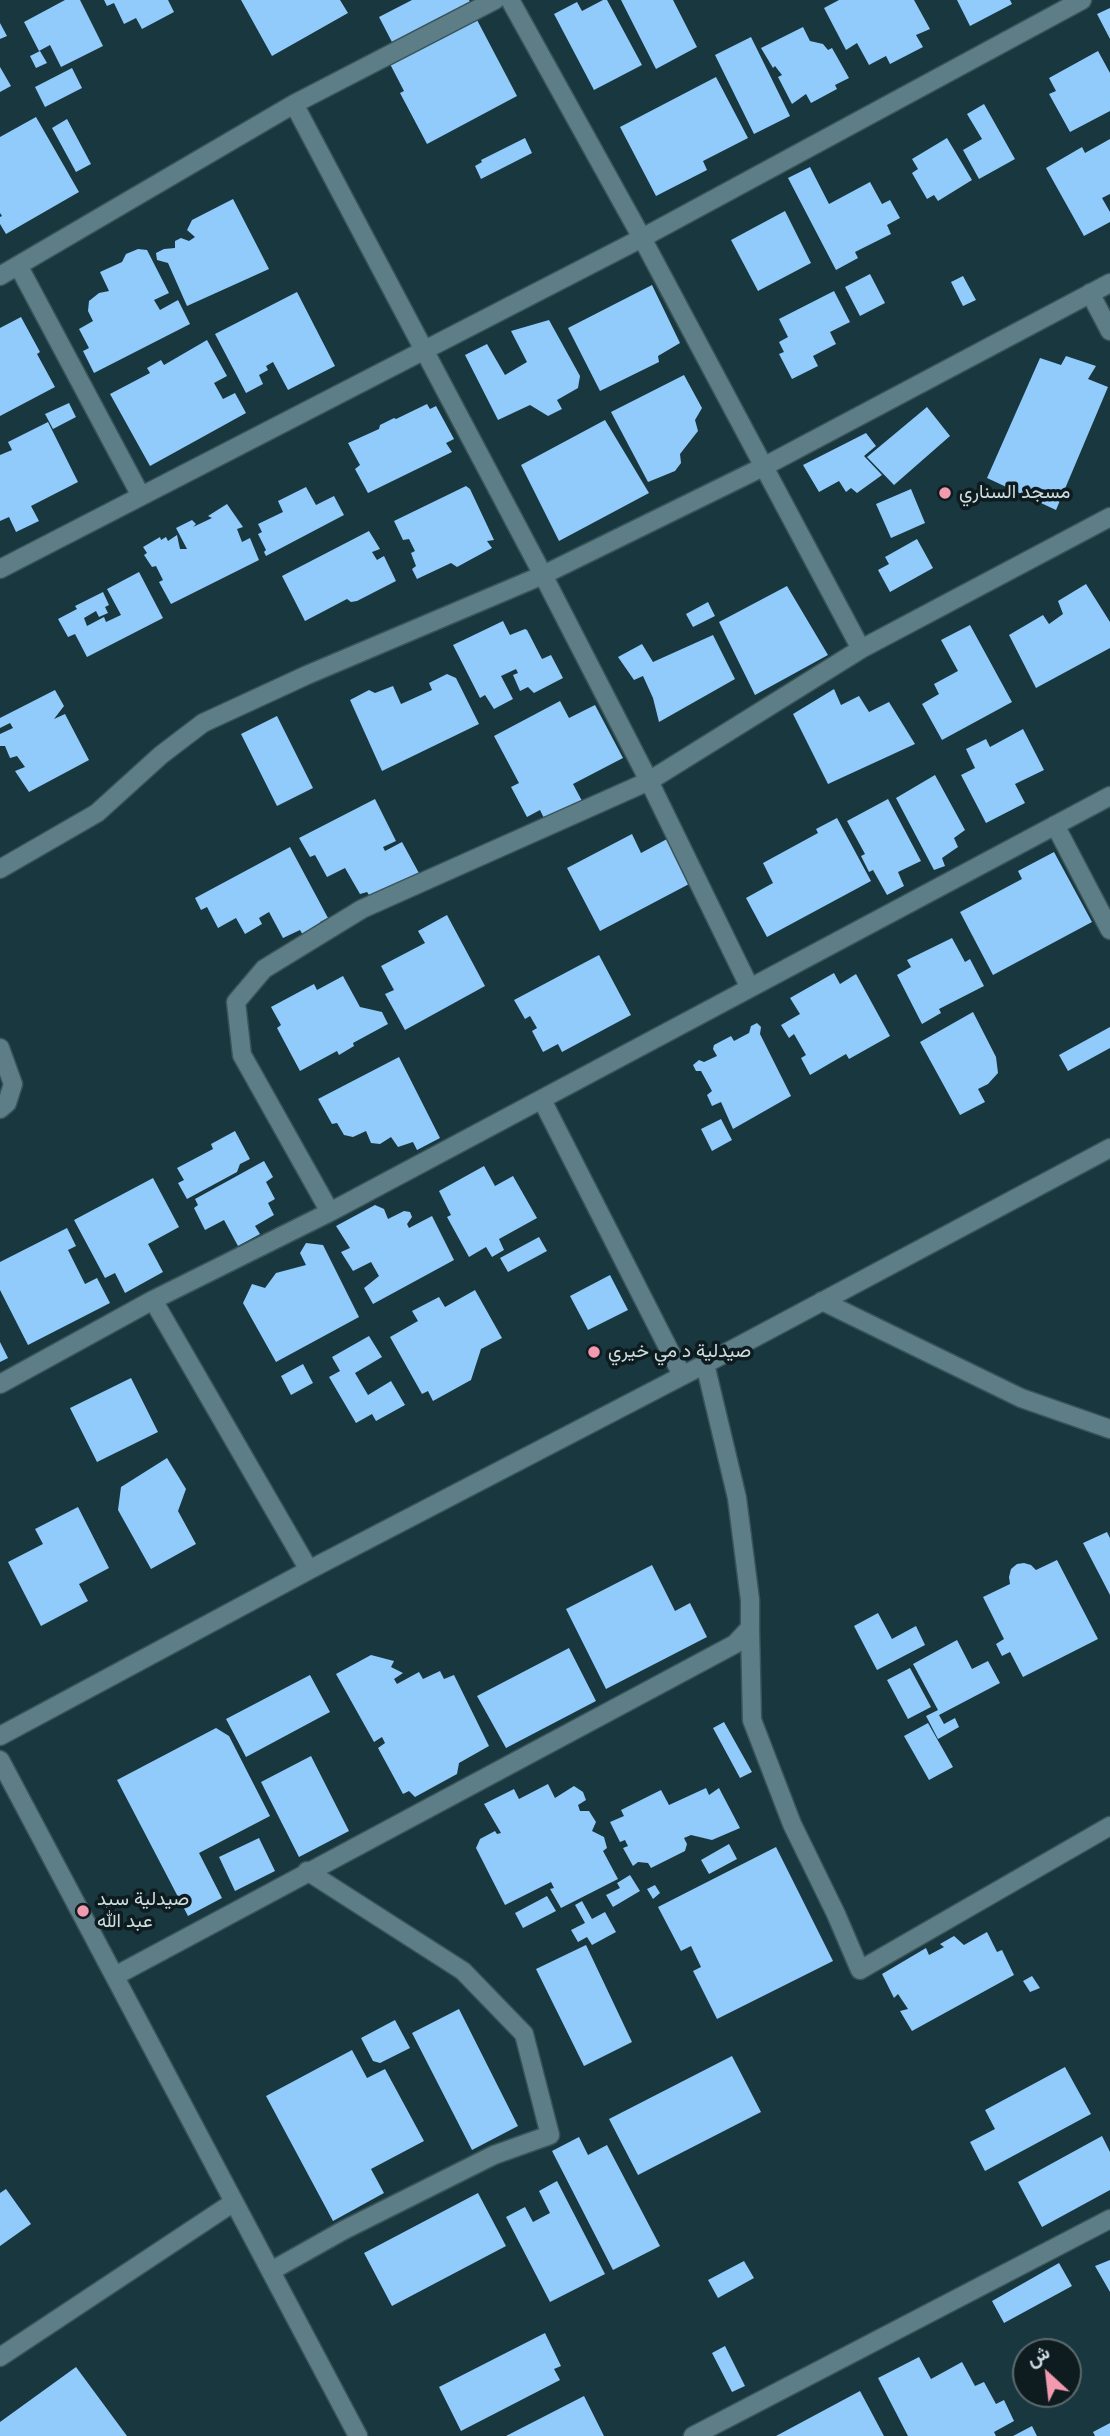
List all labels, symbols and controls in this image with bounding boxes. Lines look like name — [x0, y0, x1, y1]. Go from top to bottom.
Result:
place label: مسجد السناري — [959, 482, 1070, 504]
marker: مسجد السناري — [937, 485, 953, 501]
place label: صيدلية د مي خيري — [608, 1341, 751, 1363]
marker: صيدلية د مي خيري — [586, 1344, 602, 1360]
place label: صيدلية سيد عبد الله — [97, 1889, 189, 1933]
marker: صيدلية سيد عبد الله — [75, 1903, 91, 1919]
north arrow — [1012, 2338, 1082, 2408]
text: ش — [1023, 2340, 1054, 2371]

